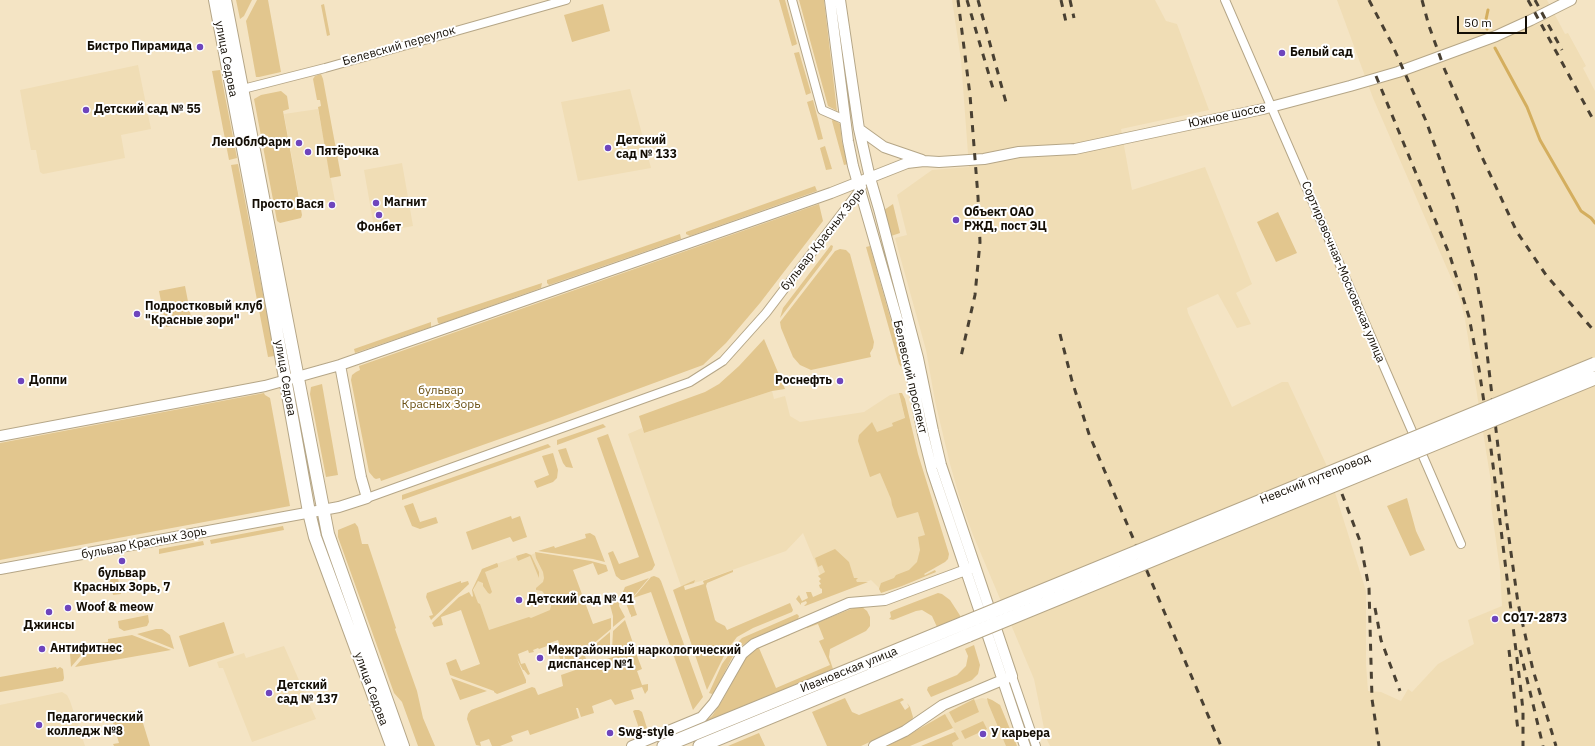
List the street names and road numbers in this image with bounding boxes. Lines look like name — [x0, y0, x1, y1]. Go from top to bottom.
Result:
street label: улица Седова — [212, 20, 240, 98]
street label: Белевский переулок — [341, 23, 457, 69]
street label: Южное шоссе — [1187, 101, 1267, 131]
street label: Сортировочная-Московская улица — [1298, 179, 1388, 365]
street label: бульвар Красных Зорь — [778, 184, 868, 294]
street label: Белевский проспект — [890, 319, 930, 435]
street label: улица Седова — [271, 339, 299, 417]
street label: Невский путепровод — [1258, 450, 1372, 508]
street label: бульвар Красных Зорь — [80, 524, 208, 562]
street label: Ивановская улица — [798, 644, 900, 696]
street label: улица Седова — [351, 650, 391, 728]

